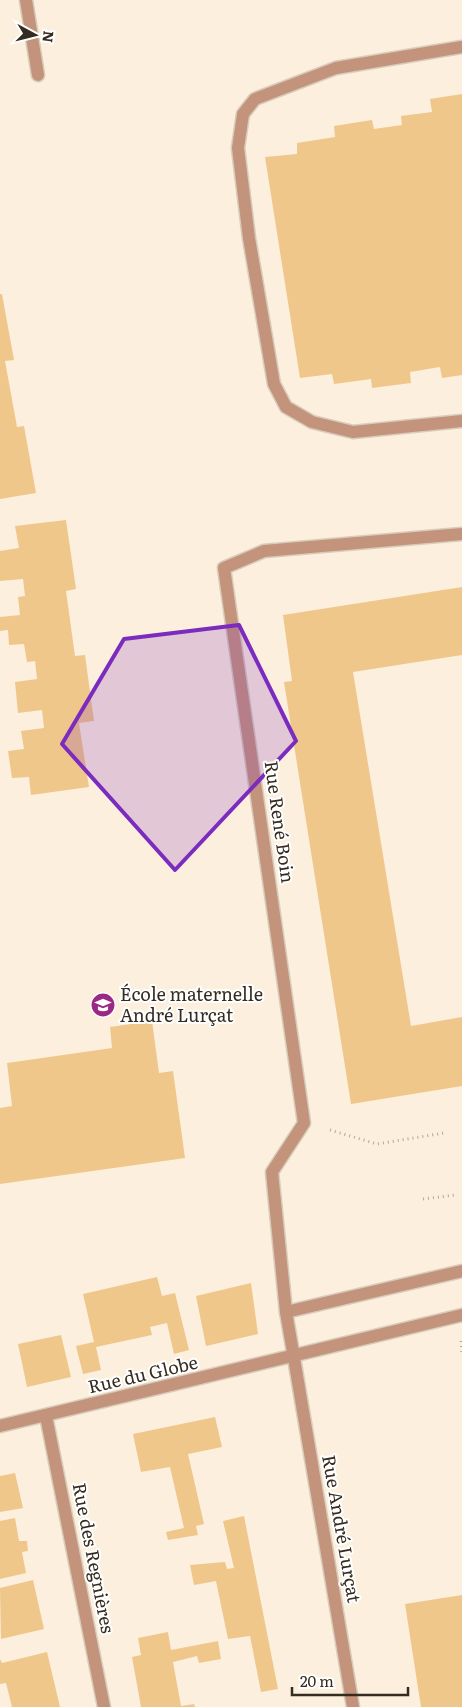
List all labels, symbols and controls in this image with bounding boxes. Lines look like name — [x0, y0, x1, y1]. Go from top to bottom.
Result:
north arrow — [10, 10, 60, 60]
text: N — [38, 30, 60, 44]
street label: Rue René Boin — [259, 759, 302, 885]
place label: École maternelle André Lurçat — [120, 980, 263, 1028]
school or university icon: École maternelle André Lurçat — [90, 992, 116, 1018]
street label: Rue du Globe — [85, 1348, 200, 1399]
street label: Rue André Lurçat — [316, 1453, 369, 1606]
street label: Rue des Regnières — [67, 1480, 122, 1635]
scale bar — [292, 1664, 408, 1696]
text: 20 m — [300, 1669, 334, 1692]

